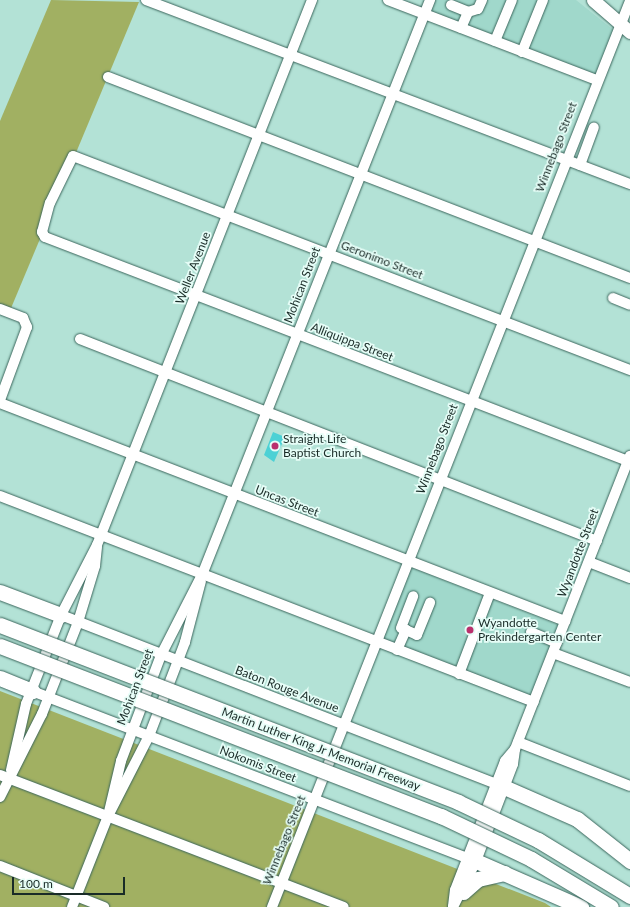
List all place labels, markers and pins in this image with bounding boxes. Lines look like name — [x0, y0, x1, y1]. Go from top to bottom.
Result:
place label: Straight Life Baptist Church — [283, 432, 361, 460]
marker: Straight Life Baptist Church — [270, 441, 280, 451]
place label: Wyandotte Prekindergarten Center — [478, 616, 601, 644]
marker: Wyandotte Prekindergarten Center — [465, 625, 475, 635]

